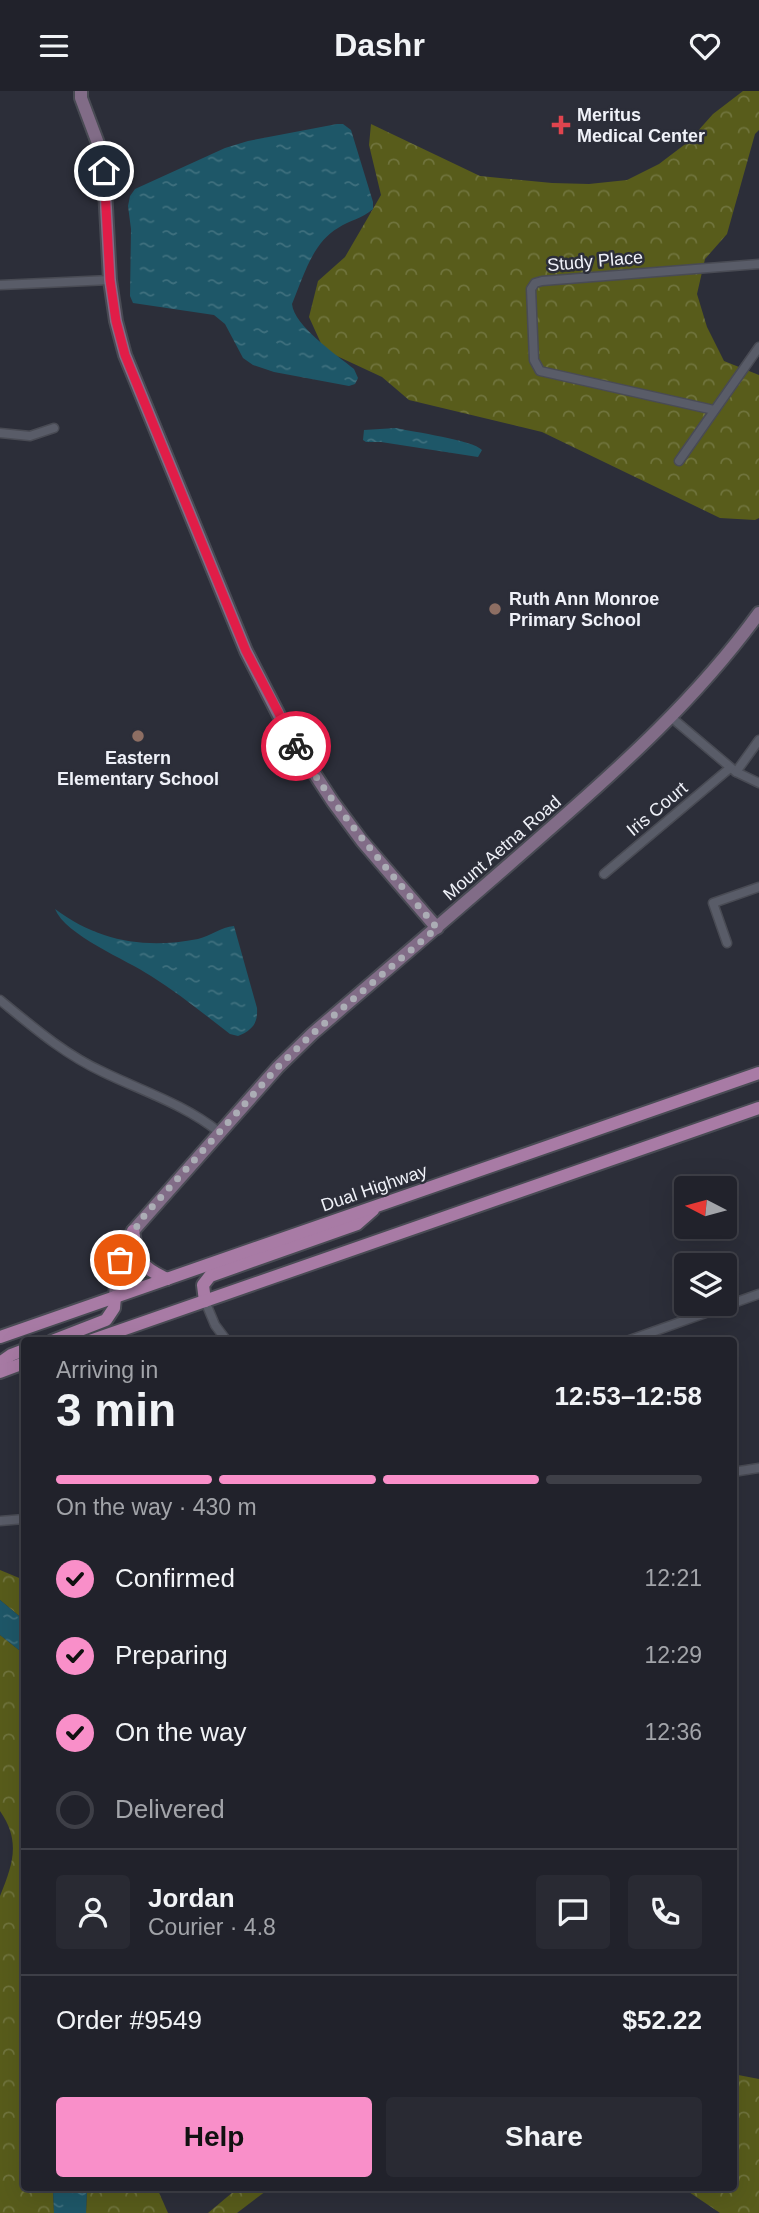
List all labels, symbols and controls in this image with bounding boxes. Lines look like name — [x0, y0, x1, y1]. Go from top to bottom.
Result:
icon: menu — [35, 27, 73, 65]
text: Dashr — [334, 27, 425, 63]
icon: heart — [686, 27, 724, 65]
place label: Meritus Medical Center — [577, 105, 705, 146]
marker: Meritus Medical Center — [551, 115, 571, 135]
pin — [74, 141, 134, 201]
icon: home — [85, 152, 123, 190]
street label: Study Place — [546, 247, 644, 275]
place label: Ruth Ann Monroe Primary School — [509, 589, 659, 630]
marker: Ruth Ann Monroe Primary School — [487, 601, 503, 617]
courier — [261, 711, 331, 781]
icon: bike — [277, 727, 315, 765]
marker: Eastern Elementary School — [130, 728, 146, 744]
place label: Eastern Elementary School — [57, 748, 219, 789]
street label: Iris Court — [623, 778, 691, 840]
street label: Mount Aetna Road — [439, 792, 565, 904]
street label: Dual Highway — [318, 1160, 430, 1216]
north arrow — [674, 1176, 737, 1239]
map controls — [674, 1176, 737, 1316]
pin — [90, 1230, 150, 1290]
icon: bag — [101, 1241, 139, 1279]
button: layers — [674, 1253, 737, 1316]
text: Arriving in — [56, 1357, 158, 1383]
text: 12:53–12:58 — [555, 1381, 702, 1411]
text: 3 min — [56, 1384, 176, 1436]
text: On the way · 430 m — [56, 1494, 257, 1520]
icon: check — [56, 1560, 94, 1598]
text: Confirmed — [115, 1563, 235, 1593]
text: 12:21 — [644, 1565, 702, 1591]
icon: check — [56, 1637, 94, 1675]
text: Preparing — [115, 1640, 228, 1670]
text: 12:29 — [644, 1642, 702, 1668]
icon: check — [56, 1714, 94, 1752]
text: On the way — [115, 1717, 247, 1747]
text: 12:36 — [644, 1719, 702, 1745]
text: Delivered — [115, 1794, 225, 1824]
button: person — [56, 1875, 130, 1949]
button: chat — [536, 1875, 610, 1949]
button: phone — [628, 1875, 702, 1949]
text: Jordan — [148, 1883, 235, 1913]
text: Courier · 4.8 — [148, 1914, 276, 1940]
text: Order #9549 — [56, 2005, 202, 2035]
text: $52.22 — [622, 2005, 702, 2035]
button: Help — [56, 2097, 372, 2177]
button: Share — [386, 2097, 702, 2177]

